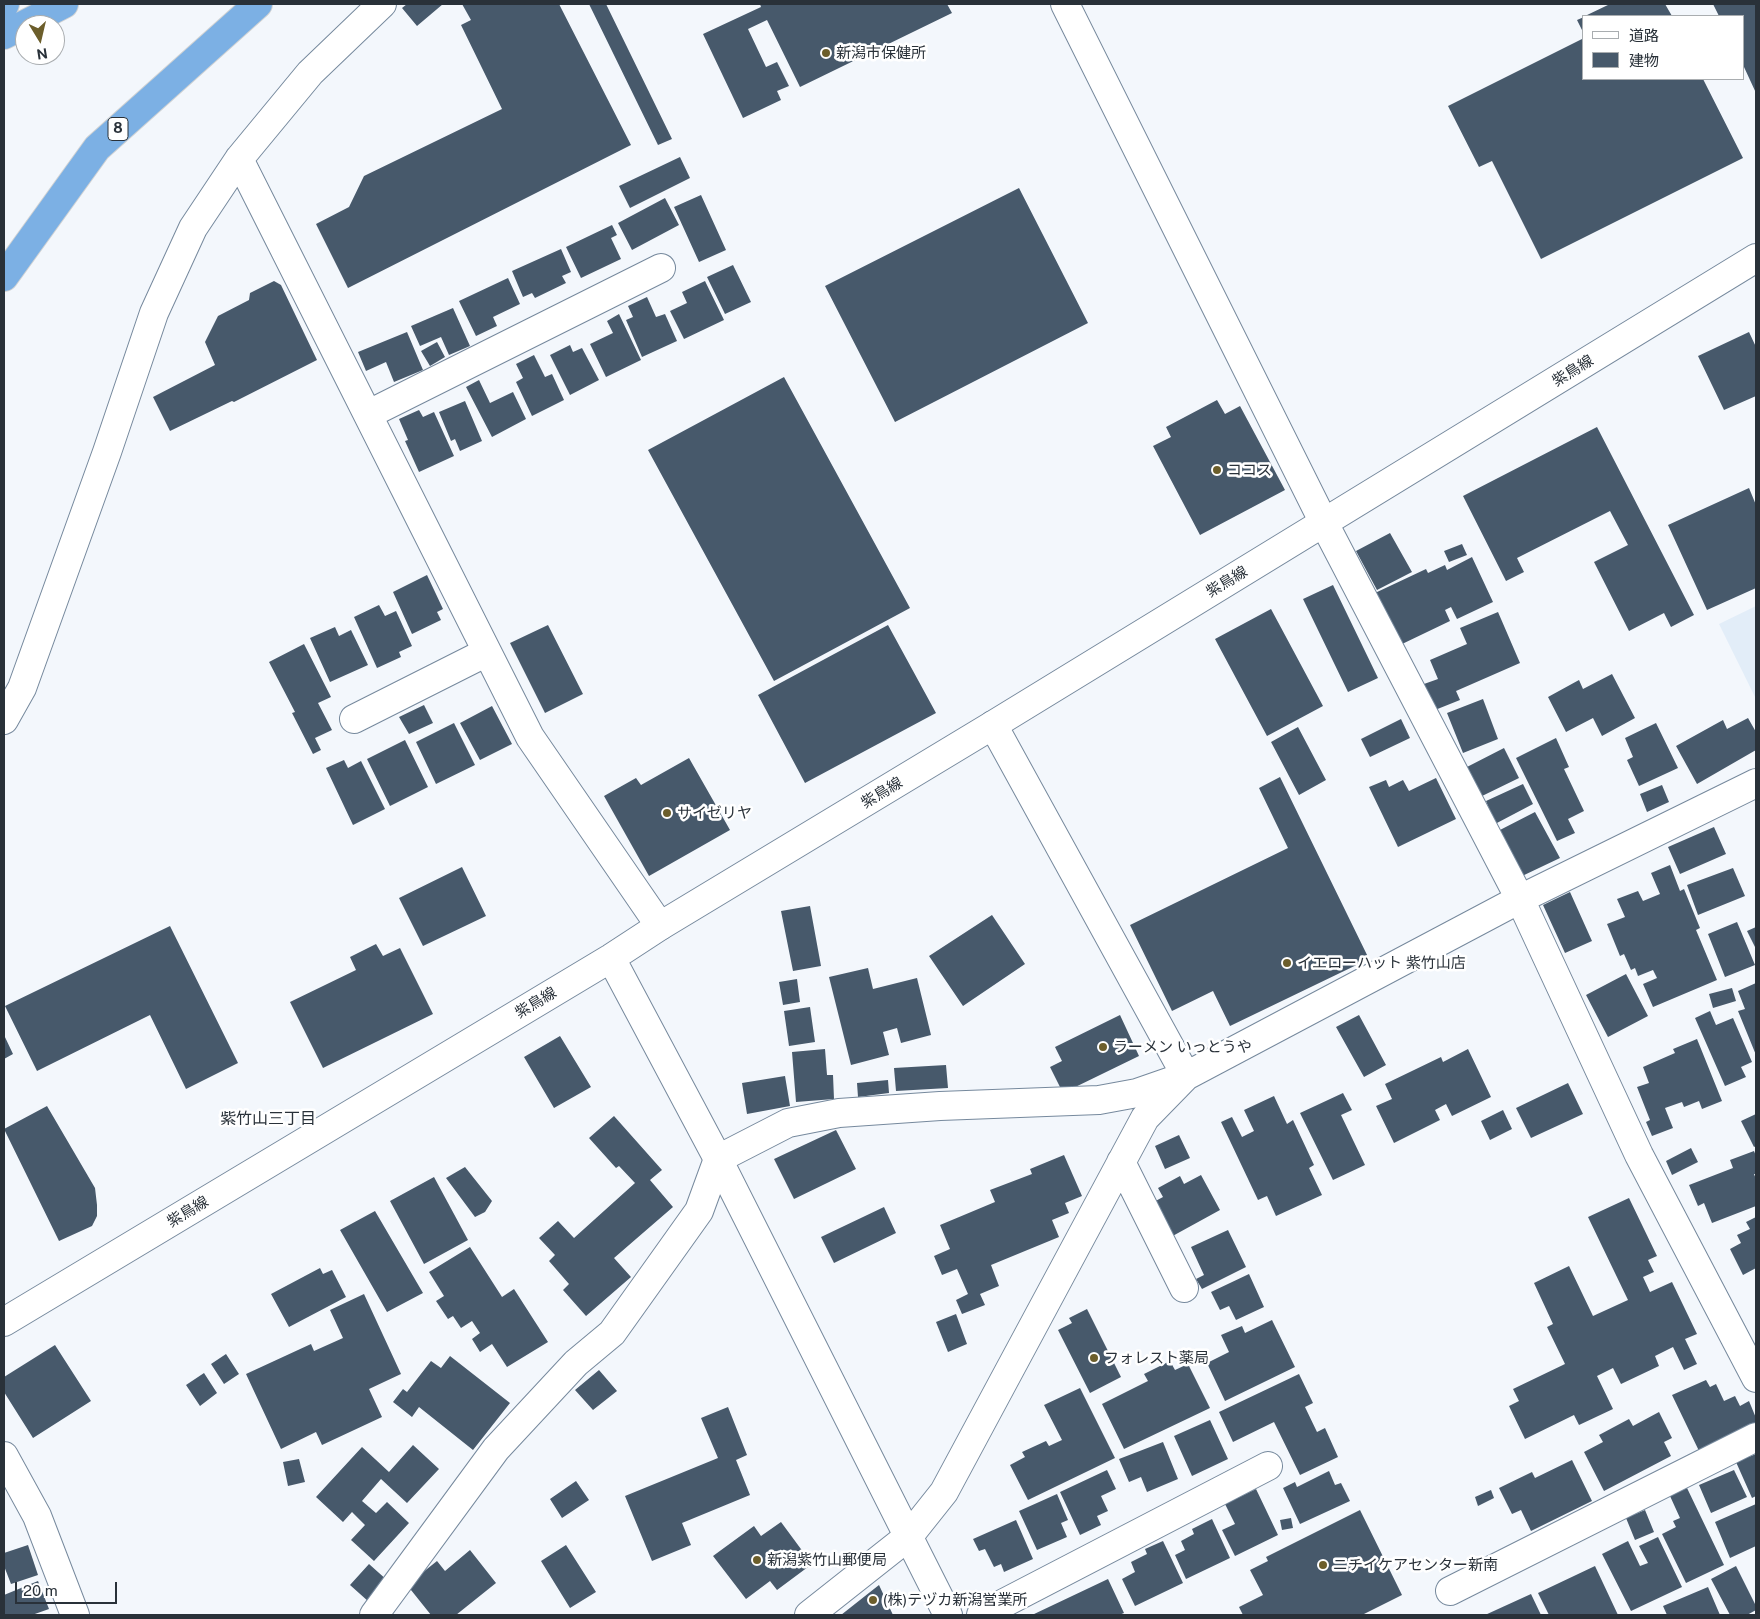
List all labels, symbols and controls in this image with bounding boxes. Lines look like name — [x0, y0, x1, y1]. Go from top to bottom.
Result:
north arrow — [15, 15, 65, 65]
legend — [1582, 15, 1745, 80]
text: 道路 — [1629, 27, 1659, 44]
place label: 新潟市保健所 — [836, 44, 926, 62]
text: N — [36, 45, 49, 63]
marker: 新潟市保健所 — [820, 47, 832, 59]
text: 建物 — [1629, 52, 1659, 69]
road number: 8 — [108, 118, 128, 140]
street label: 紫鳥線 — [1549, 351, 1597, 391]
place label: ココス — [1227, 461, 1272, 479]
marker: ココス — [1211, 464, 1223, 476]
street label: 紫鳥線 — [1203, 563, 1251, 601]
street label: 紫鳥線 — [858, 774, 906, 812]
place label: サイゼリヤ — [677, 804, 752, 822]
marker: サイゼリヤ — [661, 807, 673, 819]
place label: イエローハット 紫竹山店 — [1297, 954, 1466, 972]
marker: イエローハット 紫竹山店 — [1281, 957, 1293, 969]
street label: 紫鳥線 — [512, 984, 560, 1022]
place label: ラーメン いっとうや — [1113, 1038, 1252, 1056]
marker: ラーメン いっとうや — [1097, 1041, 1109, 1053]
district label: 紫竹山三丁目 — [220, 1109, 316, 1129]
street label: 紫鳥線 — [164, 1193, 212, 1231]
place label: フォレスト薬局 — [1104, 1349, 1209, 1367]
marker: フォレスト薬局 — [1088, 1352, 1100, 1364]
place label: 新潟紫竹山郵便局 — [767, 1551, 887, 1569]
marker: 新潟紫竹山郵便局 — [751, 1554, 763, 1566]
place label: ニチイケアセンター新南 — [1333, 1556, 1498, 1574]
marker: ニチイケアセンター新南 — [1317, 1559, 1329, 1571]
scale bar — [18, 1572, 120, 1604]
text: 20 m — [23, 1582, 58, 1599]
place label: (株)テヅカ新潟営業所 — [883, 1591, 1027, 1609]
marker: (株)テヅカ新潟営業所 — [867, 1594, 879, 1606]

